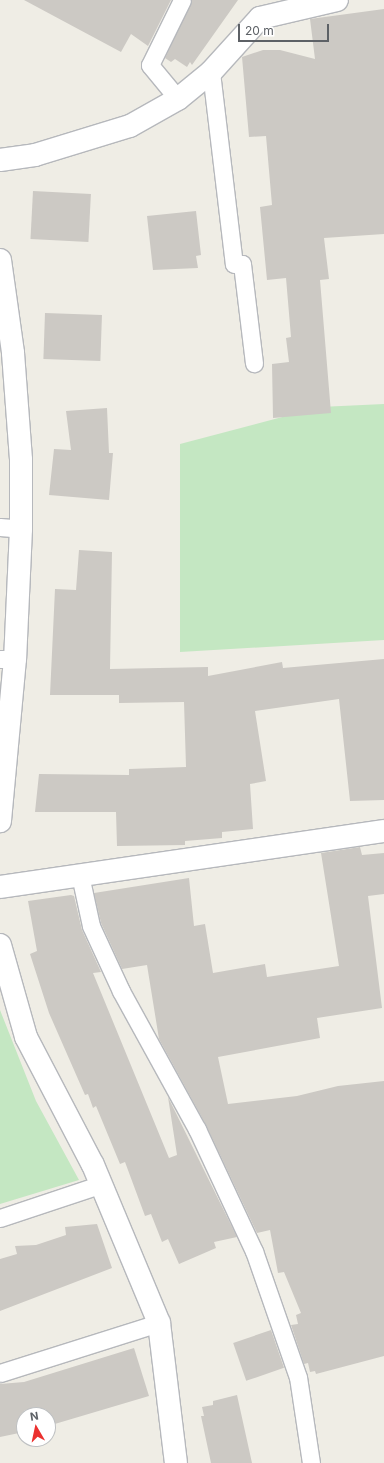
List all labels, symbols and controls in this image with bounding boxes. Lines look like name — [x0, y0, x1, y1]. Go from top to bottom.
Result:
scale bar — [240, 16, 331, 42]
text: 20 m — [245, 23, 274, 38]
north arrow — [16, 1407, 56, 1447]
text: N — [29, 1409, 40, 1424]

